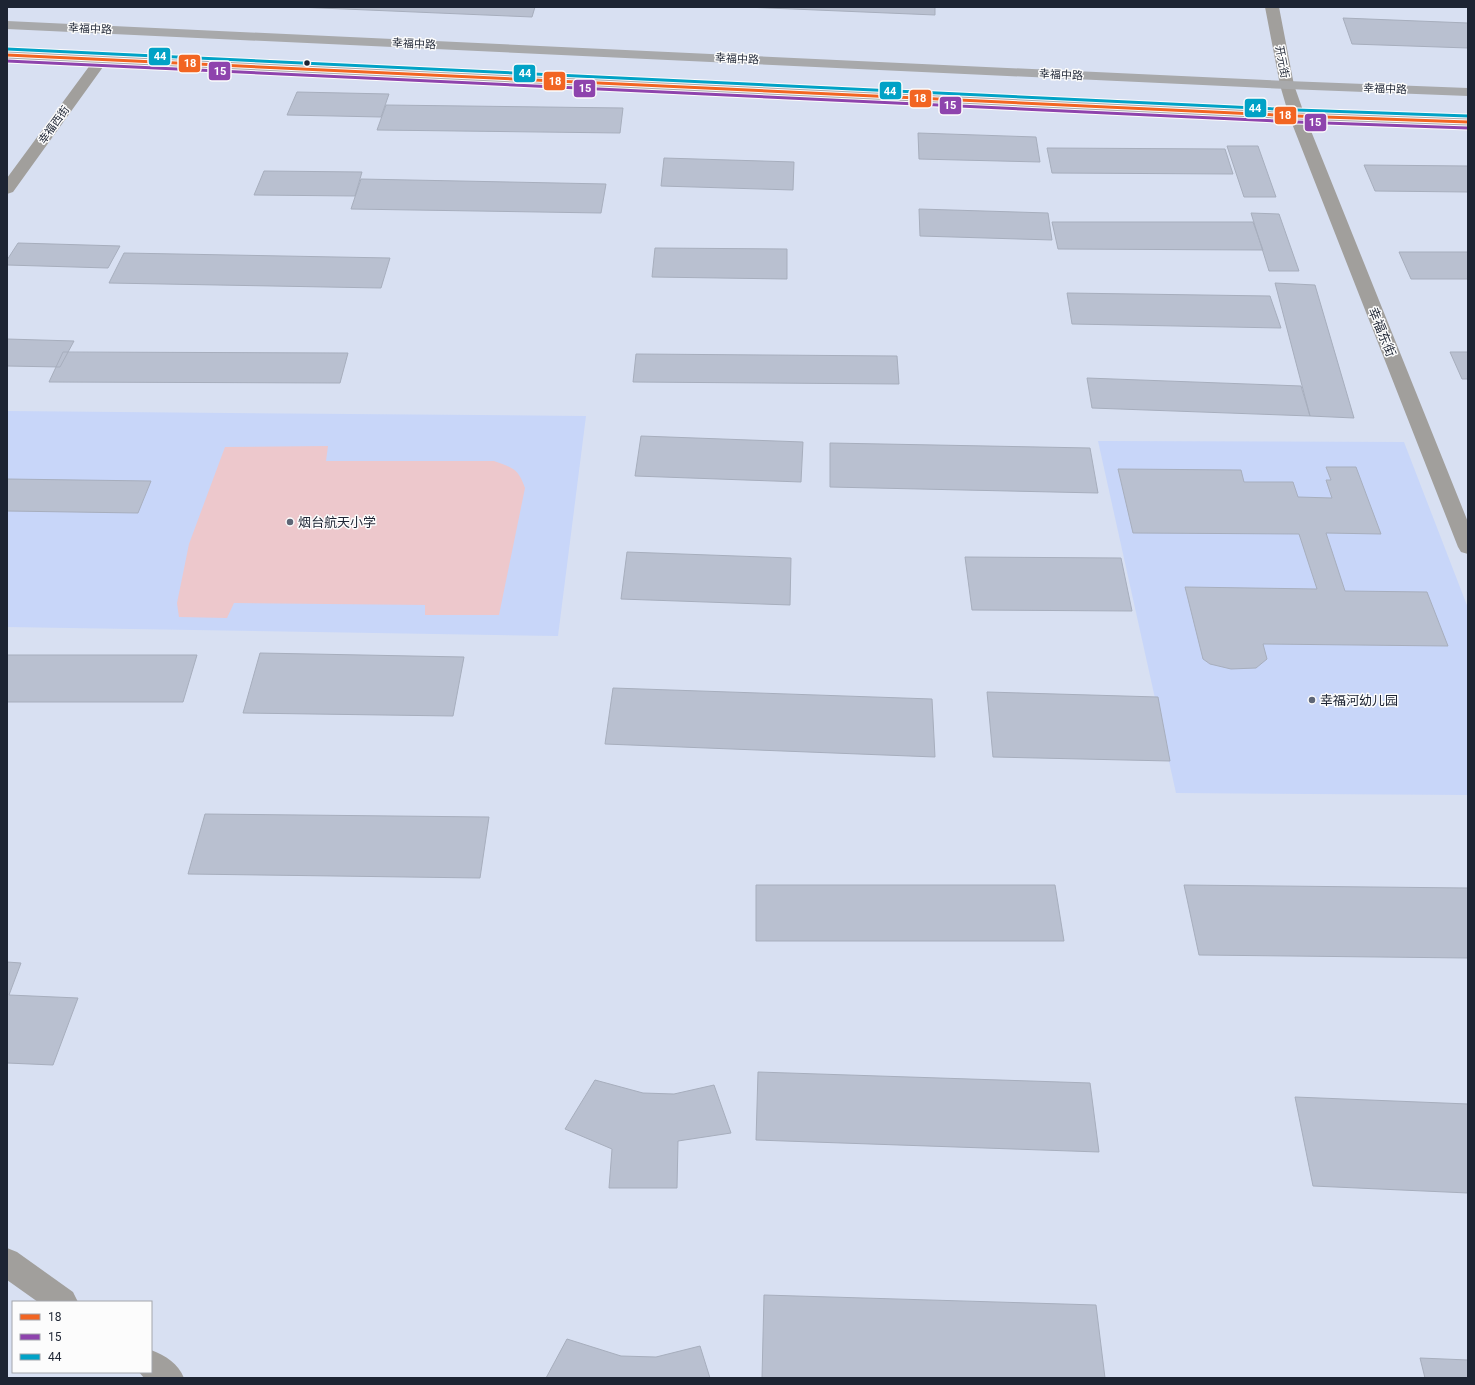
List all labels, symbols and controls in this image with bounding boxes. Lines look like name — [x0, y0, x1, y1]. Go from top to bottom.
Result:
street label: 幸福中路 — [68, 21, 112, 37]
street label: 幸福中路 — [392, 36, 436, 52]
street label: 开元街 — [1272, 45, 1292, 79]
line badge: 44 — [148, 47, 171, 66]
text: 44 — [154, 50, 167, 63]
street label: 幸福中路 — [715, 51, 759, 67]
line badge: 18 — [178, 54, 201, 73]
text: 18 — [184, 57, 196, 70]
unlabelled marker — [302, 58, 312, 68]
line badge: 15 — [208, 61, 231, 81]
line badge: 44 — [513, 64, 536, 83]
text: 15 — [214, 65, 226, 78]
text: 44 — [519, 67, 532, 80]
street label: 幸福中路 — [1039, 67, 1083, 83]
line badge: 18 — [543, 71, 566, 91]
text: 18 — [549, 75, 561, 88]
line badge: 15 — [573, 79, 596, 98]
line badge: 44 — [879, 81, 902, 100]
text: 15 — [579, 82, 591, 95]
street label: 幸福中路 — [1363, 82, 1407, 96]
text: 44 — [884, 85, 897, 98]
line badge: 18 — [909, 89, 932, 108]
text: 18 — [914, 92, 926, 105]
line badge: 15 — [939, 96, 962, 115]
line badge: 44 — [1244, 98, 1267, 118]
text: 15 — [944, 99, 956, 112]
text: 44 — [1249, 102, 1262, 115]
street label: 幸福西街 — [36, 103, 72, 147]
line badge: 18 — [1274, 106, 1297, 125]
text: 18 — [1279, 109, 1291, 122]
line badge: 15 — [1304, 113, 1327, 132]
text: 15 — [1309, 116, 1321, 129]
street label: 幸福东街 — [1365, 305, 1399, 359]
place label: 烟台航天小学 — [298, 515, 376, 530]
marker: 烟台航天小学 — [285, 517, 295, 527]
place label: 幸福河幼儿园 — [1320, 693, 1398, 708]
marker: 幸福河幼儿园 — [1307, 695, 1317, 705]
legend — [12, 1301, 152, 1373]
text: 18 — [48, 1310, 62, 1324]
text: 15 — [48, 1330, 62, 1344]
text: 44 — [48, 1350, 62, 1364]

